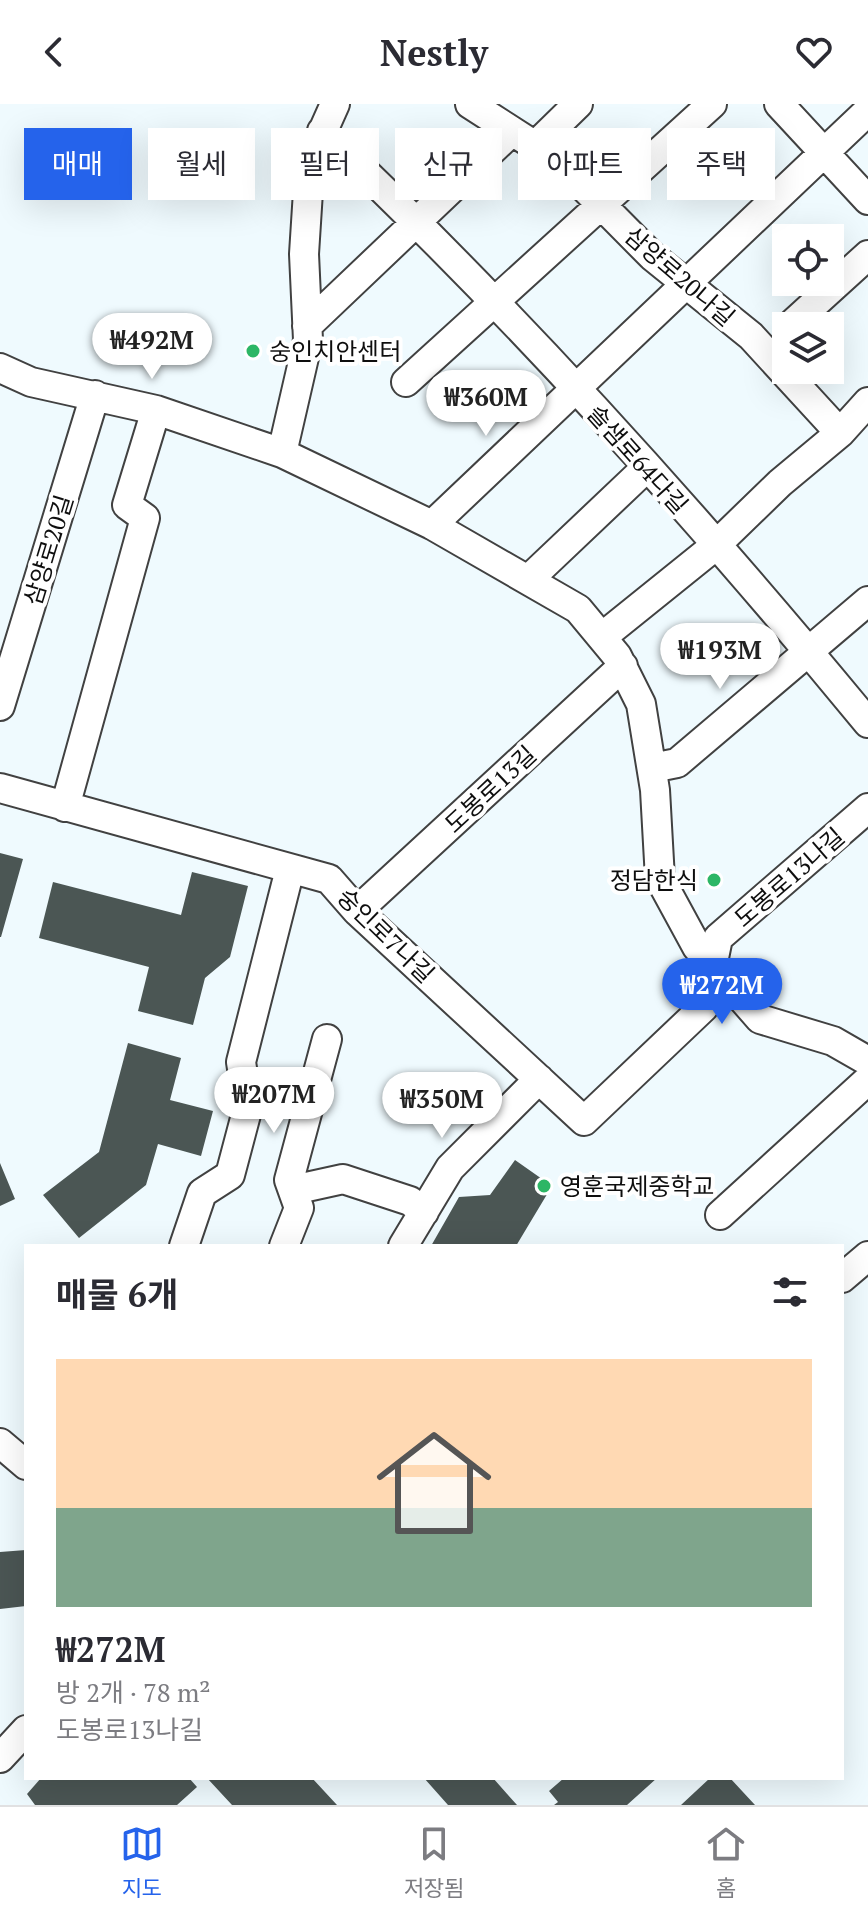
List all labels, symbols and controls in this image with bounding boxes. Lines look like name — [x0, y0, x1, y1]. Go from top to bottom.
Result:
text: Nestly — [380, 29, 488, 76]
icon: back — [32, 30, 76, 74]
icon: heart — [792, 30, 836, 74]
chip: 매매 — [24, 128, 132, 200]
chip: 월세 — [148, 128, 255, 200]
chip: 필터 — [271, 128, 379, 200]
chip: 신규 — [395, 128, 502, 200]
chip: 아파트 — [518, 128, 651, 200]
chip: 주택 — [667, 128, 775, 200]
street label: 삼양로20나길 — [618, 219, 742, 333]
map controls — [772, 224, 844, 384]
button: locate — [772, 224, 844, 296]
button: layers — [772, 312, 844, 384]
pin: ₩492M — [96, 313, 208, 381]
text: ₩492M — [110, 322, 194, 356]
place label: 숭인치안센터 — [269, 335, 401, 367]
marker: 숭인치안센터 — [244, 342, 262, 360]
pin: ₩360M — [430, 370, 542, 438]
text: ₩360M — [444, 379, 528, 413]
street label: 솔샘로64다길 — [581, 398, 695, 520]
street label: 삼양로20길 — [16, 491, 80, 609]
pin: ₩193M — [664, 623, 776, 691]
text: ₩193M — [678, 632, 762, 666]
street label: 도봉로13길 — [437, 738, 543, 840]
street label: 도봉로13나길 — [727, 820, 851, 934]
place label: 정담한식 — [610, 864, 698, 896]
marker: 정담한식 — [705, 871, 723, 889]
street label: 숭인로7나길 — [331, 881, 441, 989]
pin: ₩272M — [666, 958, 778, 1026]
text: ₩272M — [680, 967, 764, 1001]
pin: ₩207M — [218, 1067, 330, 1135]
pin: ₩350M — [386, 1072, 498, 1140]
text: ₩207M — [232, 1076, 316, 1110]
text: ₩350M — [400, 1081, 484, 1115]
place label: 영훈국제중학교 — [560, 1170, 715, 1202]
marker: 영훈국제중학교 — [535, 1177, 553, 1195]
icon: filters — [768, 1270, 812, 1314]
text: 매물 6개 — [56, 1272, 178, 1317]
icon: home — [362, 1411, 506, 1555]
text: ₩272M — [56, 1627, 165, 1672]
text: 방 2개 · 78 m² — [56, 1675, 211, 1709]
text: 도봉로13나길 — [56, 1712, 203, 1746]
tab: 지도 — [120, 1822, 164, 1902]
tab: 저장됨 — [404, 1822, 464, 1902]
tab: 홈 — [704, 1822, 748, 1902]

